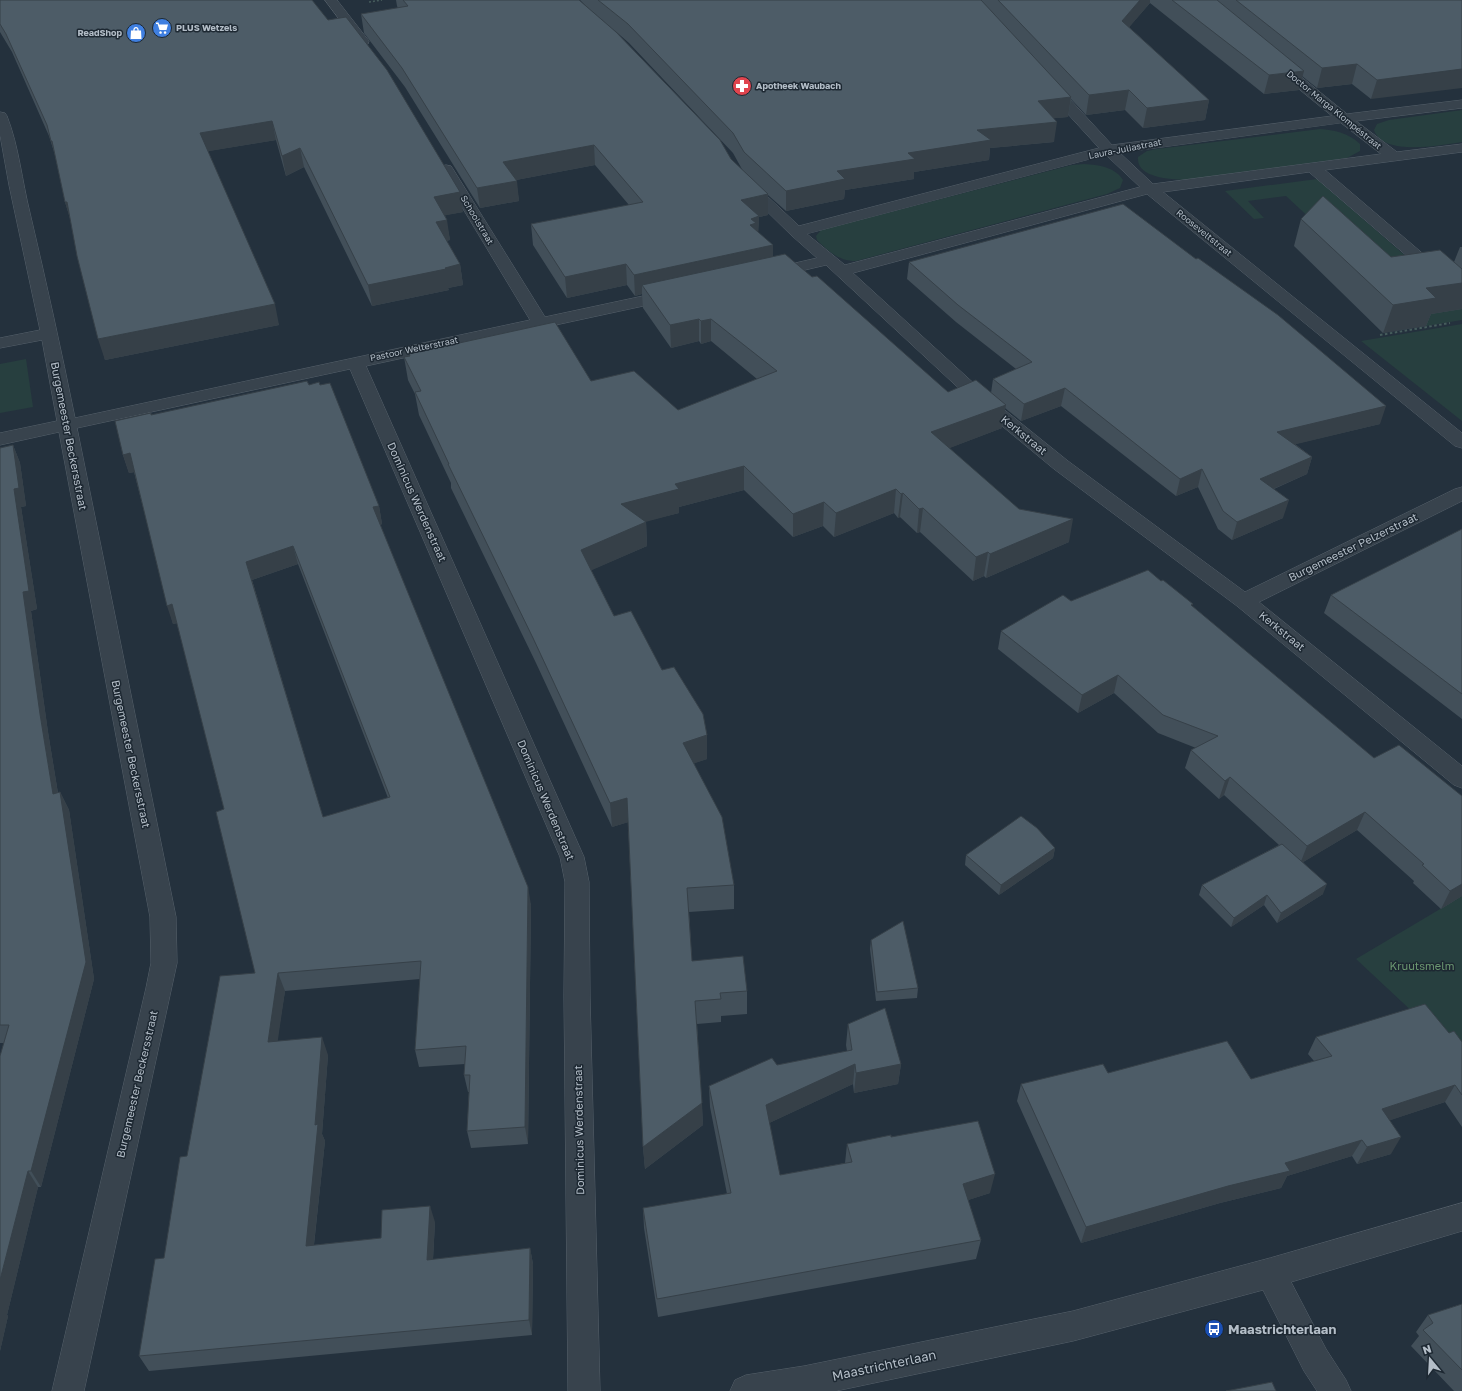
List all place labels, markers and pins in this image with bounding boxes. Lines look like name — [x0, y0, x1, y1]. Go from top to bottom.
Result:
supermarket icon: PLUS Wetzels — [151, 17, 173, 39]
shop icon: ReadShop — [125, 22, 147, 44]
place label: PLUS Wetzels — [176, 22, 237, 33]
place label: ReadShop — [77, 27, 122, 38]
pharmacy icon: Apotheek Waubach — [731, 75, 753, 97]
place label: Apotheek Waubach — [756, 80, 841, 91]
bus stop icon: Maastrichterlaan — [1203, 1318, 1225, 1340]
place label: Maastrichterlaan — [1228, 1321, 1336, 1337]

